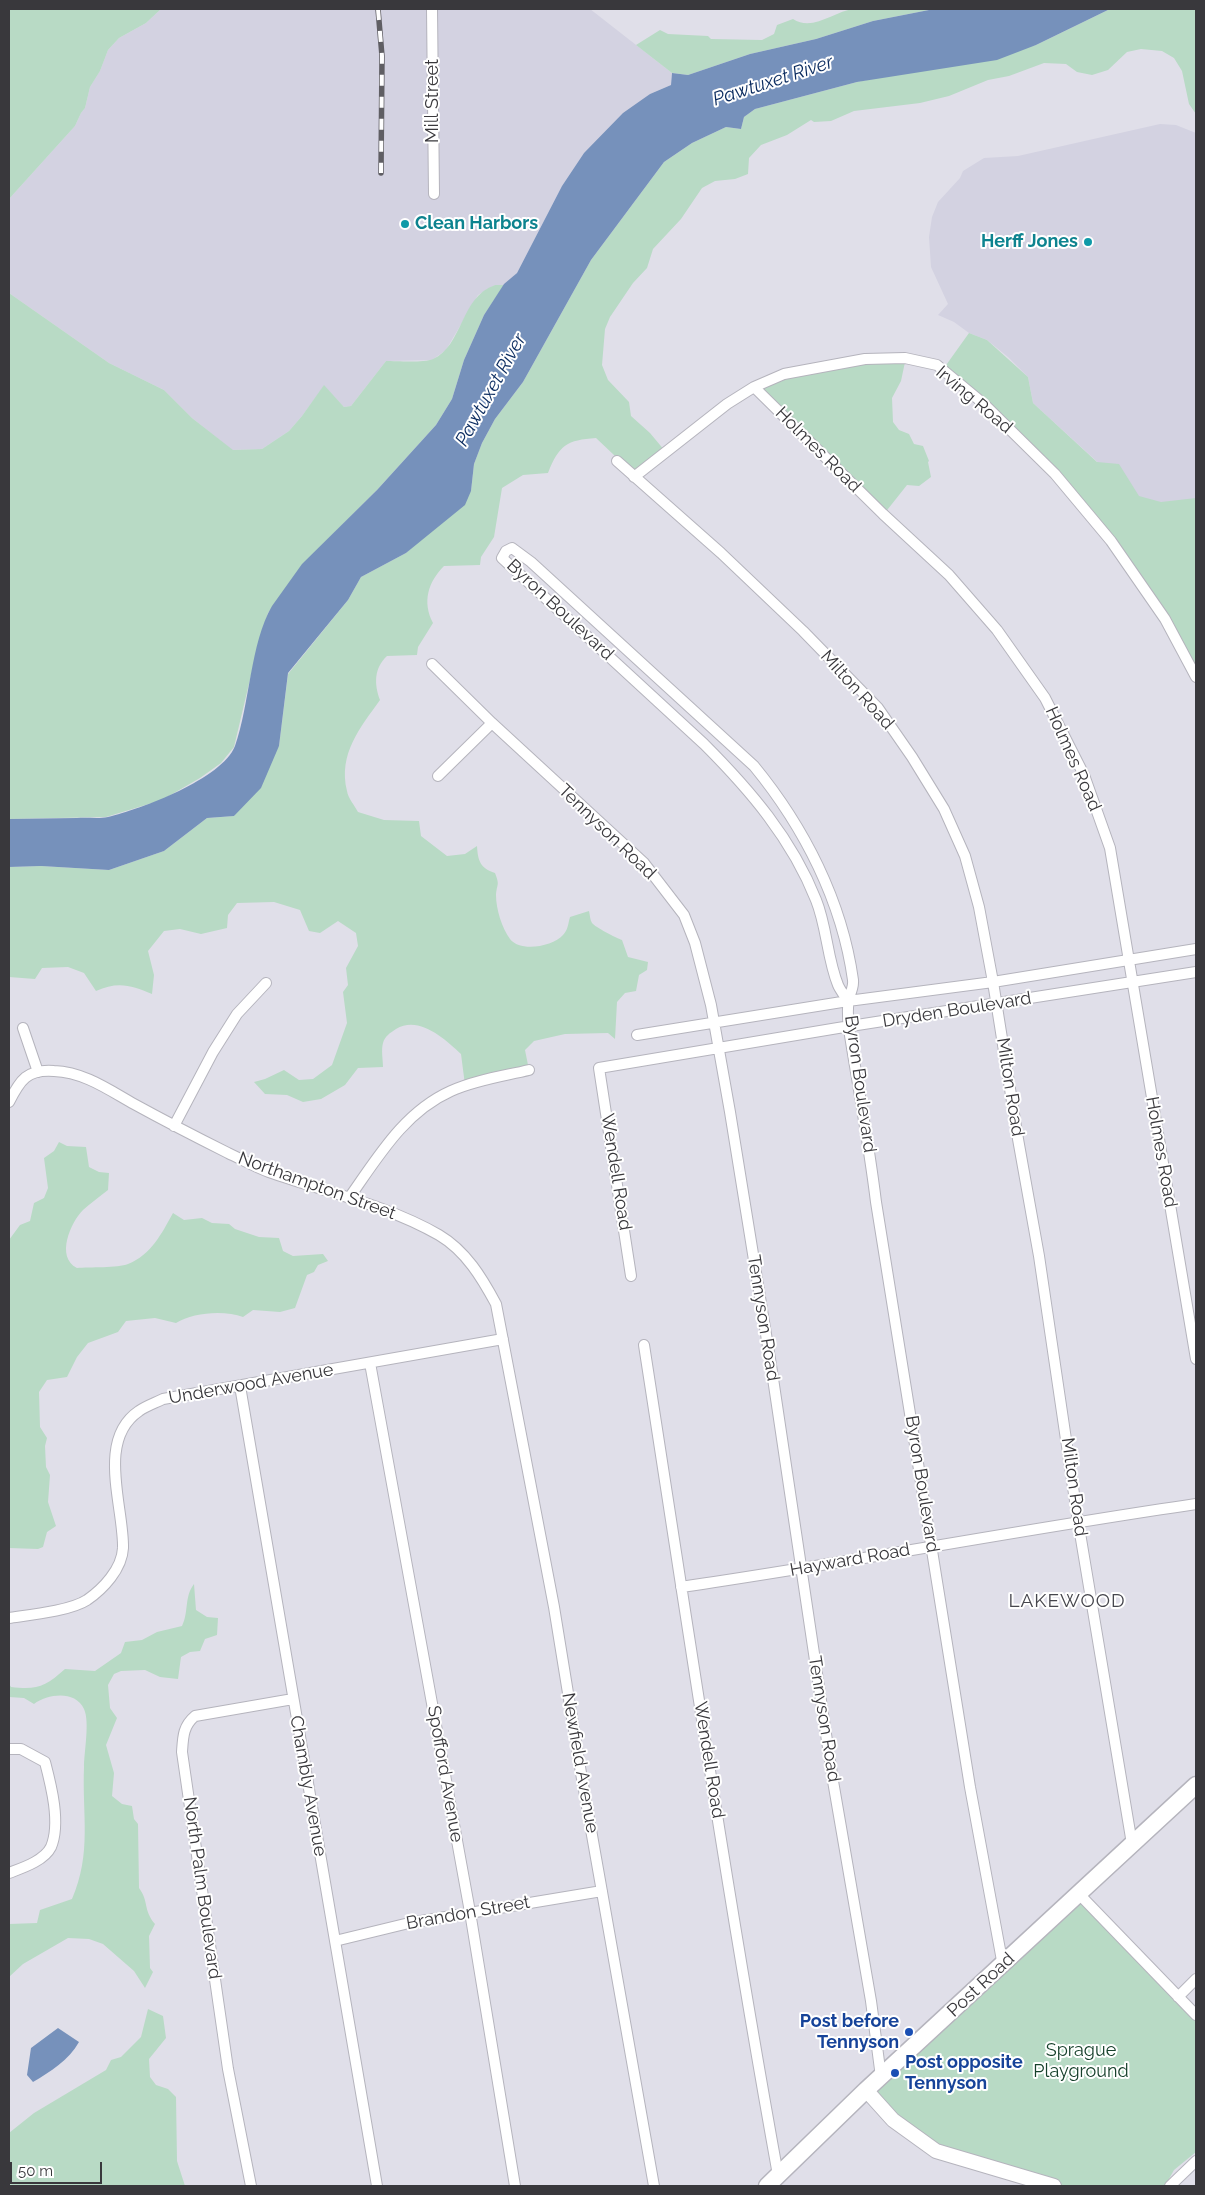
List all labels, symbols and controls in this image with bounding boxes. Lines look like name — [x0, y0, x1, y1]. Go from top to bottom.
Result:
water label: Pawtuxet River — [710, 51, 836, 111]
street label: Mill Street — [422, 59, 444, 143]
place label: Clean Harbors — [415, 213, 538, 235]
marker: Clean Harbors — [399, 218, 411, 230]
place label: Herff Jones — [981, 231, 1078, 253]
marker: Herff Jones — [1082, 236, 1094, 248]
water label: Pawtuxet River — [451, 330, 531, 450]
street label: Irving Road — [931, 362, 1017, 438]
street label: Holmes Road — [771, 403, 865, 497]
street label: Byron Boulevard — [502, 555, 618, 665]
street label: Milton Road — [816, 646, 898, 734]
street label: Holmes Road — [1040, 703, 1106, 815]
street label: Tennyson Road — [554, 780, 660, 884]
street label: Dryden Boulevard — [881, 988, 1033, 1032]
street label: Byron Boulevard — [840, 1014, 880, 1154]
street label: Milton Road — [992, 1036, 1028, 1138]
street label: Holmes Road — [1141, 1095, 1181, 1209]
street label: Wendell Road — [596, 1112, 636, 1232]
street label: Northampton Street — [235, 1147, 399, 1225]
street label: Tennyson Road — [742, 1253, 784, 1383]
street label: Underwood Avenue — [167, 1359, 335, 1409]
street label: Byron Boulevard — [901, 1414, 943, 1554]
street label: Milton Road — [1056, 1436, 1092, 1538]
street label: Hayward Road — [788, 1539, 912, 1581]
district label: LAKEWOOD — [1007, 1590, 1127, 1612]
street label: Tennyson Road — [803, 1654, 845, 1784]
street label: Newfield Avenue — [557, 1691, 603, 1835]
street label: Wendell Road — [689, 1700, 729, 1820]
street label: Spofford Avenue — [422, 1704, 468, 1844]
street label: Chambly Avenue — [285, 1714, 331, 1858]
street label: North Palm Boulevard — [179, 1795, 225, 1981]
street label: Brandon Street — [404, 1891, 532, 1935]
street label: Post Road — [943, 1948, 1019, 2022]
place label: Post before Tennyson — [800, 2011, 899, 2054]
marker: Post before Tennyson — [903, 2026, 915, 2038]
park label: Sprague Playground — [1033, 2040, 1129, 2082]
place label: Post opposite Tennyson — [905, 2052, 1023, 2094]
marker: Post opposite Tennyson — [889, 2067, 901, 2079]
scale bar — [12, 2152, 105, 2184]
text: 50 m — [18, 2162, 53, 2180]

